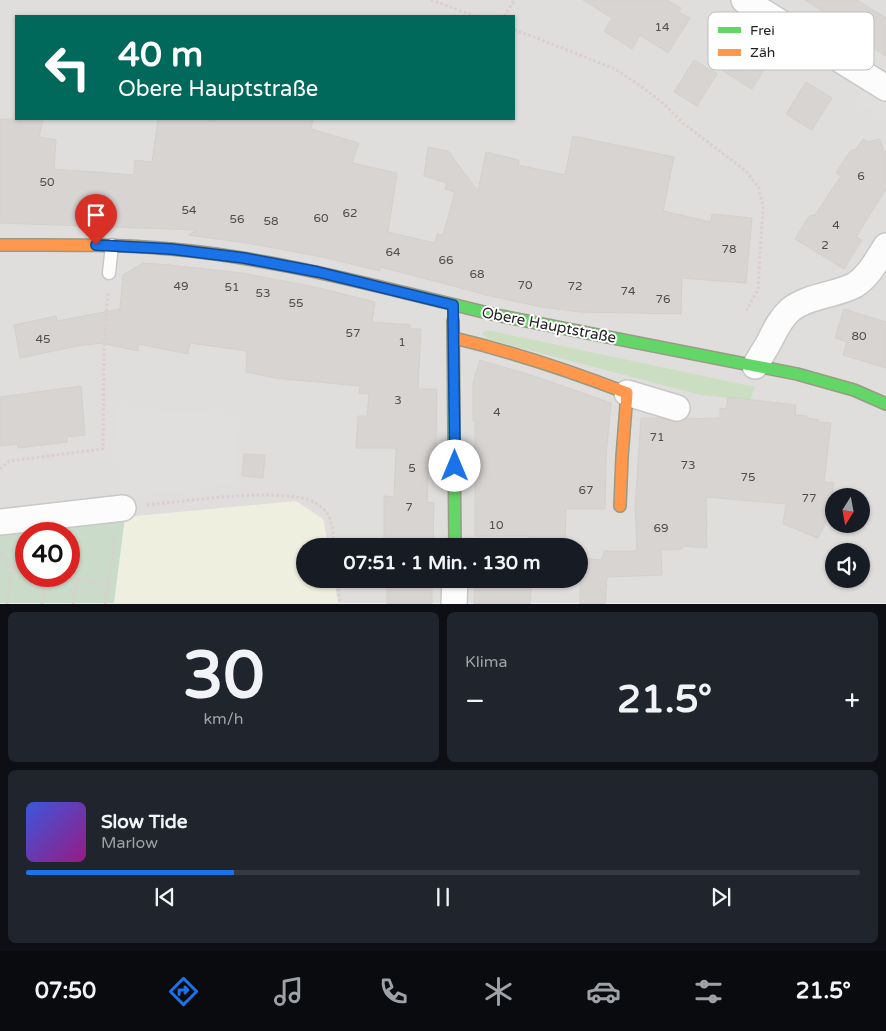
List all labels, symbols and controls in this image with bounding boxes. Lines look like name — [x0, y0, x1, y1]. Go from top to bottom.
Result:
legend — [708, 12, 874, 70]
house number: 14 — [654, 20, 670, 34]
text: Frei — [750, 22, 775, 39]
text: 40 m — [118, 34, 203, 76]
icon: left — [35, 35, 100, 100]
text: Zäh — [750, 44, 775, 61]
text: Obere Hauptstraße — [118, 76, 318, 102]
house number: 6 — [857, 169, 865, 183]
house number: 50 — [39, 175, 55, 189]
pin — [75, 194, 117, 245]
icon: arrive — [82, 201, 110, 229]
house number: 54 — [181, 203, 197, 217]
house number: 62 — [342, 206, 358, 220]
house number: 60 — [313, 211, 329, 225]
house number: 56 — [229, 212, 245, 226]
house number: 58 — [263, 214, 279, 228]
house number: 4 — [832, 218, 840, 232]
house number: 2 — [821, 238, 829, 252]
house number: 78 — [721, 242, 737, 256]
house number: 64 — [385, 245, 401, 259]
house number: 66 — [438, 253, 454, 267]
house number: 68 — [469, 267, 485, 281]
house number: 70 — [517, 278, 533, 292]
house number: 49 — [173, 279, 189, 293]
house number: 72 — [567, 279, 583, 293]
house number: 51 — [224, 280, 240, 294]
house number: 74 — [620, 284, 636, 298]
house number: 53 — [255, 286, 271, 300]
house number: 76 — [655, 292, 671, 306]
house number: 55 — [288, 296, 304, 310]
street label: Obere Hauptstraße — [480, 303, 618, 347]
house number: 57 — [345, 326, 361, 340]
house number: 80 — [851, 329, 867, 343]
house number: 45 — [35, 332, 51, 346]
house number: 1 — [398, 335, 406, 349]
house number: 3 — [394, 393, 402, 407]
house number: 4 — [493, 405, 501, 419]
house number: 71 — [649, 430, 665, 444]
position arrow — [428, 439, 480, 491]
house number: 73 — [680, 458, 696, 472]
house number: 5 — [408, 461, 416, 475]
house number: 75 — [740, 470, 756, 484]
house number: 67 — [578, 483, 594, 497]
north arrow — [825, 488, 870, 532]
map controls — [825, 488, 870, 588]
house number: 77 — [801, 491, 817, 505]
house number: 7 — [405, 500, 413, 514]
house number: 10 — [488, 518, 504, 532]
house number: 69 — [653, 521, 669, 535]
speed limit sign: 40 — [15, 522, 80, 587]
button: sound — [825, 543, 870, 588]
text: 07:51 · 1 Min. · 130 m — [344, 552, 540, 574]
text: 30 — [183, 637, 264, 716]
text: Klima — [465, 652, 507, 672]
text: 21.5° — [617, 677, 712, 723]
text: − — [465, 684, 485, 718]
text: + — [844, 684, 860, 718]
text: km/h — [203, 709, 244, 729]
text: Slow Tide — [101, 811, 188, 833]
text: Marlow — [101, 833, 158, 853]
icon: previous — [151, 883, 179, 911]
icon: pause — [429, 883, 457, 911]
icon: next — [707, 883, 735, 911]
icon: directions — [166, 974, 201, 1009]
icon: music — [271, 974, 306, 1009]
icon: phone — [376, 974, 411, 1009]
icon: climate — [481, 974, 516, 1009]
icon: car — [586, 974, 621, 1009]
icon: filters — [691, 974, 726, 1009]
text: 07:50 — [35, 978, 96, 1004]
text: 21.5° — [796, 978, 851, 1004]

